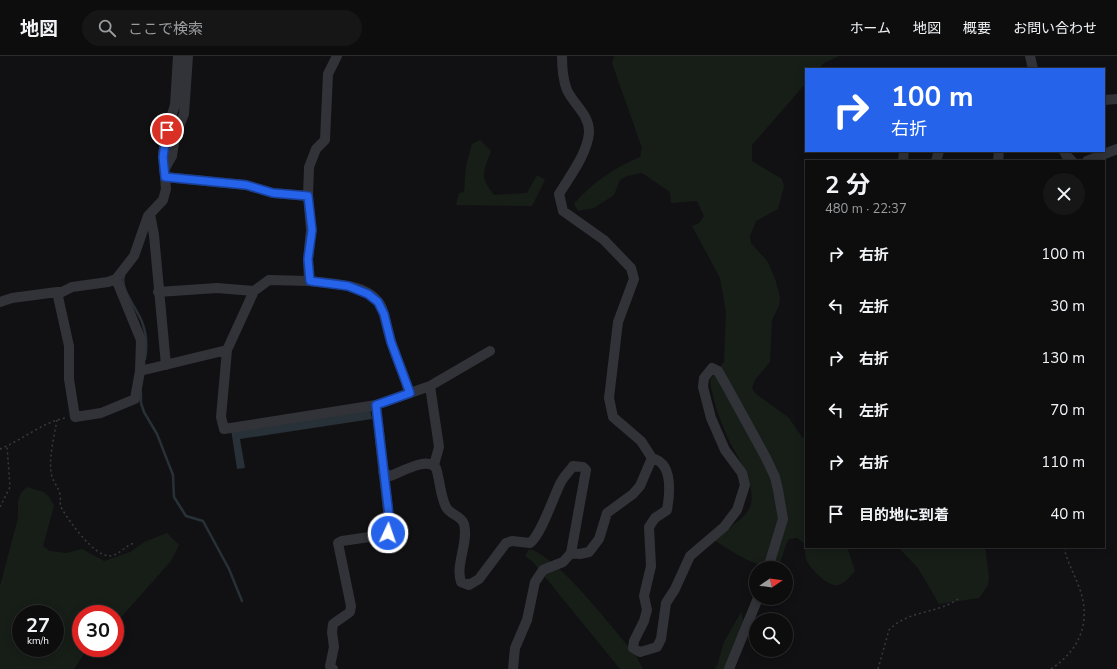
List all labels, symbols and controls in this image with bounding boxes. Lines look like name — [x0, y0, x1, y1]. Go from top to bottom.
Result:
search box — [82, 10, 362, 46]
text: 地図 — [20, 16, 58, 42]
icon: search — [96, 17, 118, 39]
text: ここで検索 — [128, 19, 203, 39]
text: ホーム — [849, 19, 891, 38]
text: 地図 — [913, 19, 941, 38]
text: 概要 — [963, 19, 991, 38]
text: お問い合わせ — [1013, 19, 1097, 38]
text: 100 m — [891, 78, 974, 116]
icon: right — [825, 84, 877, 136]
pin — [150, 113, 184, 147]
text: 右折 — [891, 117, 927, 141]
icon: arrive — [156, 119, 178, 141]
text: 2 分 — [825, 169, 870, 201]
button: close — [1043, 173, 1085, 215]
text: 480 m · 22:37 — [825, 200, 907, 218]
icon: right — [825, 243, 847, 265]
text: 100 m — [1041, 244, 1085, 264]
text: 右折 — [859, 245, 889, 265]
icon: left — [825, 295, 847, 317]
text: 30 m — [1050, 296, 1085, 316]
text: 左折 — [859, 297, 889, 317]
icon: right — [825, 347, 847, 369]
text: 130 m — [1041, 348, 1085, 368]
text: 右折 — [859, 349, 889, 369]
icon: left — [825, 399, 847, 421]
text: 70 m — [1050, 400, 1085, 420]
text: 左折 — [859, 401, 889, 421]
icon: right — [825, 451, 847, 473]
text: 110 m — [1041, 452, 1085, 472]
text: 右折 — [859, 453, 889, 473]
icon: arrive — [825, 503, 847, 525]
text: 40 m — [1050, 504, 1085, 524]
text: 目的地に到着 — [859, 505, 949, 525]
position arrow — [367, 512, 409, 554]
north arrow — [749, 561, 793, 605]
map controls — [749, 561, 793, 657]
speed limit sign: 30 — [72, 605, 124, 657]
text: 27 — [26, 612, 50, 639]
button: search — [749, 613, 793, 657]
text: km/h — [27, 634, 49, 648]

